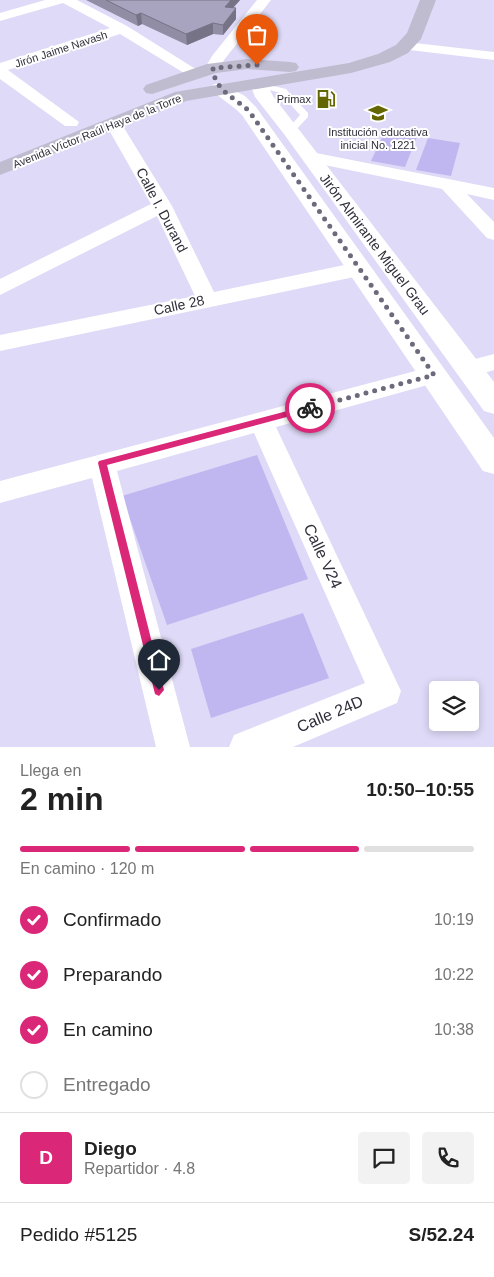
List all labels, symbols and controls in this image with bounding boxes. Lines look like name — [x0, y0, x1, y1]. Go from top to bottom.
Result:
pin — [236, 14, 278, 65]
icon: bag — [243, 21, 271, 49]
street label: Jirón Jaime Navash — [13, 28, 109, 70]
fuel station icon: Primax — [315, 88, 337, 110]
street label: Avenida Víctor Raúl Haya de la Torre — [11, 92, 183, 170]
place label: Primax — [277, 93, 311, 105]
school or university icon: Institución educativa inicial No. 1221 — [367, 102, 389, 124]
place label: Institución educativa inicial No. 1221 — [328, 126, 429, 151]
street label: Calle I. Durand — [133, 165, 191, 255]
street label: Jirón Almirante Miguel Grau — [317, 170, 433, 318]
street label: Calle 28 — [152, 292, 206, 318]
courier — [285, 383, 335, 433]
icon: bike — [296, 394, 324, 422]
street label: Calle V24 — [301, 521, 345, 591]
pin — [138, 639, 180, 690]
icon: home — [145, 646, 173, 674]
map controls — [429, 681, 479, 731]
button: layers — [429, 681, 479, 731]
street label: Calle 24D — [294, 692, 366, 736]
text: Llega en — [20, 762, 81, 779]
text: 10:50–10:55 — [366, 779, 474, 800]
text: 2 min — [20, 781, 104, 817]
text: En camino · 120 m — [20, 860, 154, 877]
icon: check — [20, 906, 48, 934]
text: Confirmado — [63, 909, 161, 930]
text: 10:19 — [434, 911, 474, 928]
icon: check — [20, 961, 48, 989]
text: Preparando — [63, 964, 162, 985]
text: 10:22 — [434, 966, 474, 983]
icon: check — [20, 1016, 48, 1044]
text: En camino — [63, 1019, 153, 1040]
text: 10:38 — [434, 1021, 474, 1038]
text: Entregado — [63, 1074, 151, 1095]
button: chat — [358, 1132, 410, 1184]
button: phone — [422, 1132, 474, 1184]
text: Diego — [84, 1138, 137, 1159]
text: D — [39, 1147, 53, 1168]
text: Repartidor · 4.8 — [84, 1160, 195, 1177]
text: Pedido #5125 — [20, 1224, 137, 1245]
text: S/52.24 — [409, 1224, 474, 1245]

